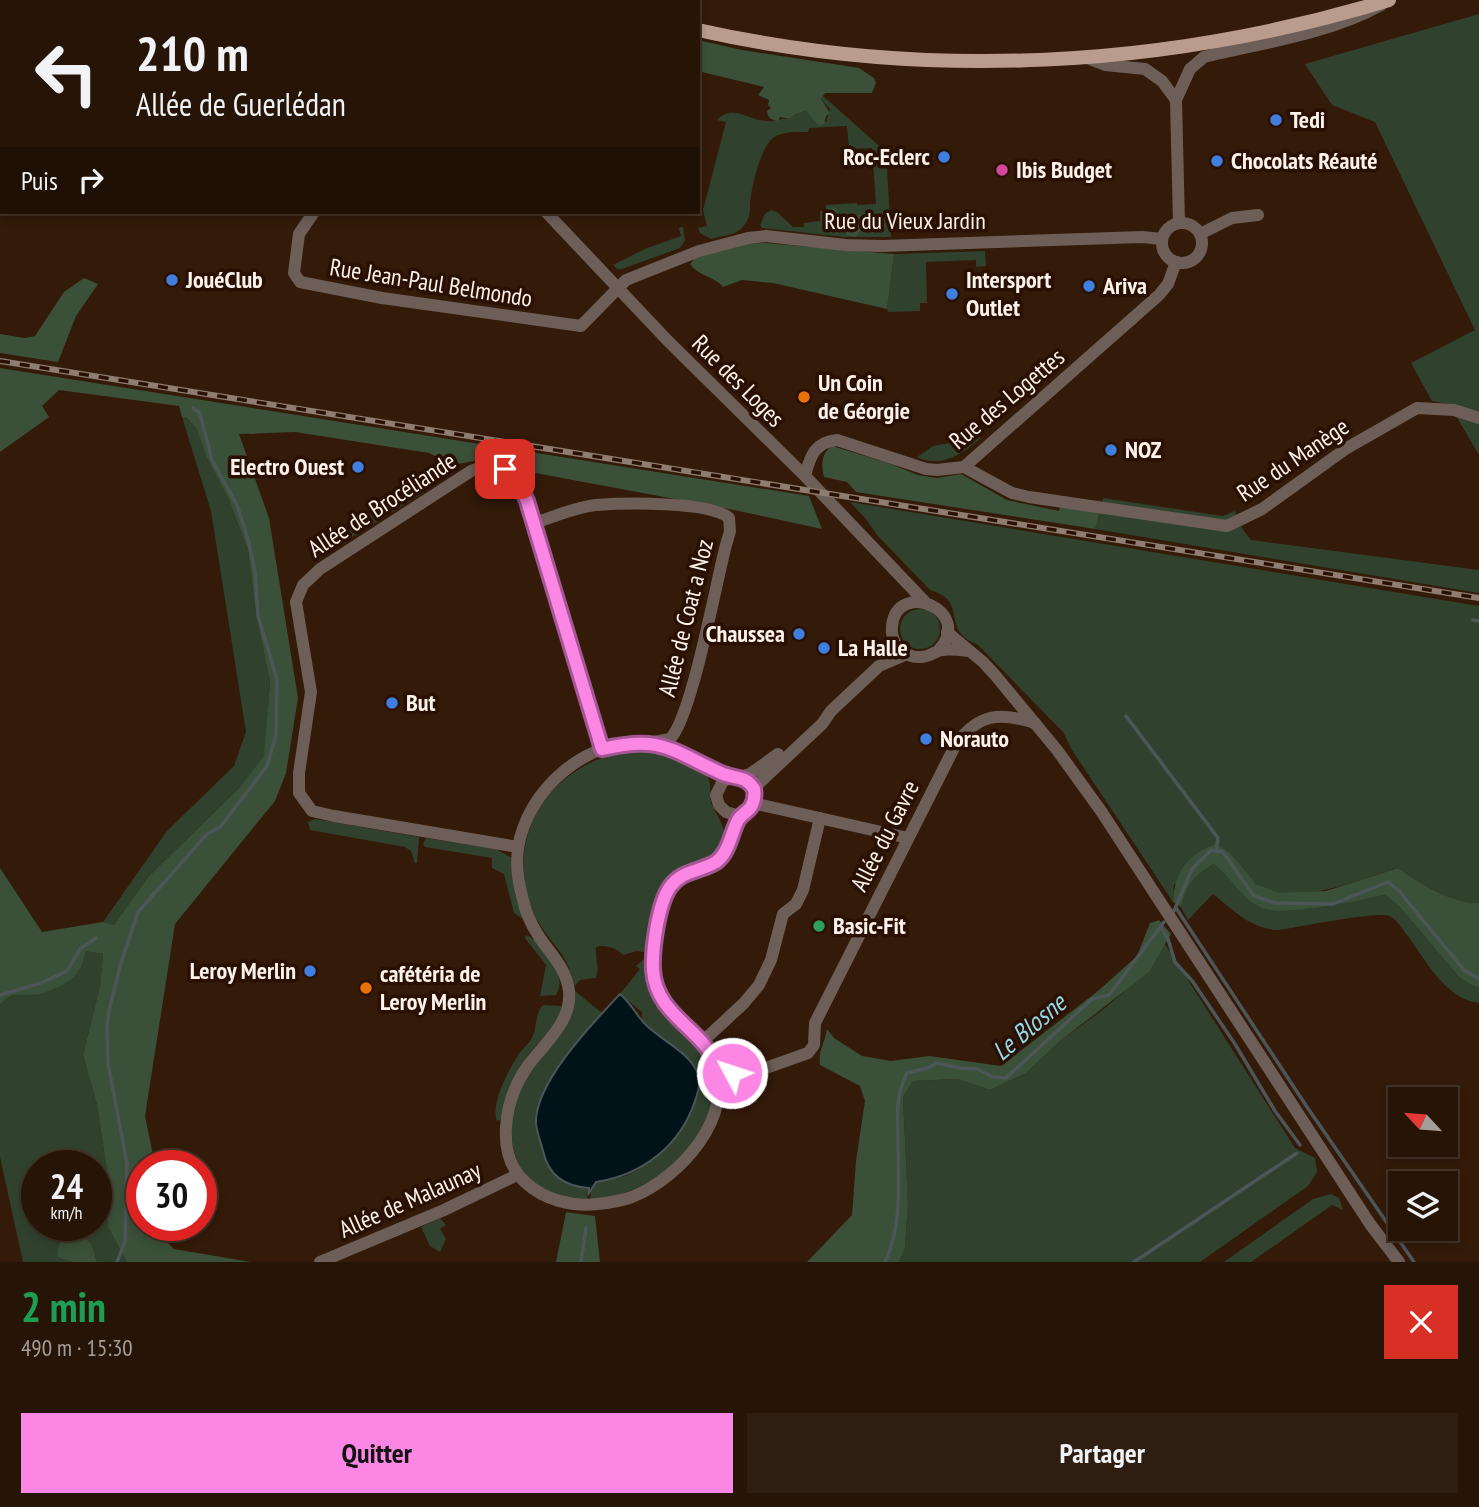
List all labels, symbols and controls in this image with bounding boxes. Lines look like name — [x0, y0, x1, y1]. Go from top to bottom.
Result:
text: 210 m — [136, 21, 249, 85]
icon: left — [21, 28, 112, 119]
text: Allée de Guerlédan — [136, 83, 346, 125]
place label: Tedi — [1290, 104, 1325, 135]
marker: Tedi — [1268, 112, 1284, 128]
place label: Roc-Eclerc — [843, 141, 931, 172]
place label: Chocolats Réauté — [1231, 145, 1378, 176]
marker: Roc-Eclerc — [936, 149, 952, 165]
marker: Chocolats Réauté — [1209, 153, 1225, 169]
place label: Ibis Budget — [1016, 154, 1112, 185]
icon: right — [72, 161, 110, 199]
marker: Ibis Budget — [994, 162, 1010, 178]
text: Puis — [21, 164, 58, 197]
street label: Rue du Vieux Jardin — [824, 205, 986, 236]
street label: Rue Jean-Paul Belmondo — [328, 251, 535, 314]
place label: JouéClub — [185, 264, 263, 295]
place label: Intersport Outlet — [966, 264, 1051, 323]
place label: Ariva — [1102, 270, 1147, 301]
marker: JouéClub — [164, 272, 180, 288]
marker: Ariva — [1081, 278, 1097, 294]
marker: Intersport Outlet — [944, 286, 960, 302]
street label: Rue des Loges — [686, 328, 791, 433]
street label: Rue des Logettes — [943, 341, 1071, 456]
place label: Un Coin de Géorgie — [818, 367, 910, 426]
marker: Un Coin de Géorgie — [796, 389, 812, 405]
street label: Rue du Manège — [1231, 411, 1355, 508]
place label: NOZ — [1125, 434, 1162, 465]
pin — [475, 439, 535, 499]
marker: NOZ — [1103, 442, 1119, 458]
street label: Allée de Brocéliande — [302, 445, 462, 564]
icon: arrive — [486, 450, 524, 488]
place label: Electro Ouest — [230, 451, 344, 482]
marker: Electro Ouest — [350, 459, 366, 475]
street label: Allée de Coat a Noz — [651, 536, 720, 700]
place label: Chaussea — [706, 618, 785, 649]
marker: Chaussea — [791, 626, 807, 642]
place label: La Halle — [838, 632, 908, 663]
marker: La Halle — [816, 640, 832, 656]
place label: But — [406, 687, 435, 718]
marker: But — [384, 695, 400, 711]
place label: Norauto — [940, 723, 1009, 754]
marker: Norauto — [918, 731, 934, 747]
street label: Allée du Gavre — [843, 775, 926, 896]
place label: Basic-Fit — [833, 910, 906, 941]
marker: Basic-Fit — [811, 918, 827, 934]
place label: Leroy Merlin — [190, 955, 296, 986]
place label: cafétéria de Leroy Merlin — [380, 958, 486, 1017]
marker: Leroy Merlin — [302, 963, 318, 979]
marker: cafétéria de Leroy Merlin — [358, 980, 374, 996]
water label: Le Blosne — [985, 985, 1074, 1067]
position arrow — [695, 1036, 769, 1110]
north arrow — [1388, 1087, 1458, 1157]
map controls — [1388, 1087, 1458, 1241]
speed limit sign: 30 — [126, 1150, 217, 1241]
street label: Allée de Malaunay — [334, 1154, 486, 1245]
text: 24 — [50, 1163, 83, 1209]
button: layers — [1388, 1171, 1458, 1241]
text: km/h — [51, 1201, 82, 1224]
text: 2 min — [21, 1279, 106, 1334]
button: close — [1384, 1285, 1458, 1359]
text: 490 m · 15:30 — [21, 1333, 133, 1362]
button: Quitter — [21, 1413, 733, 1493]
button: Partager — [747, 1413, 1458, 1493]

